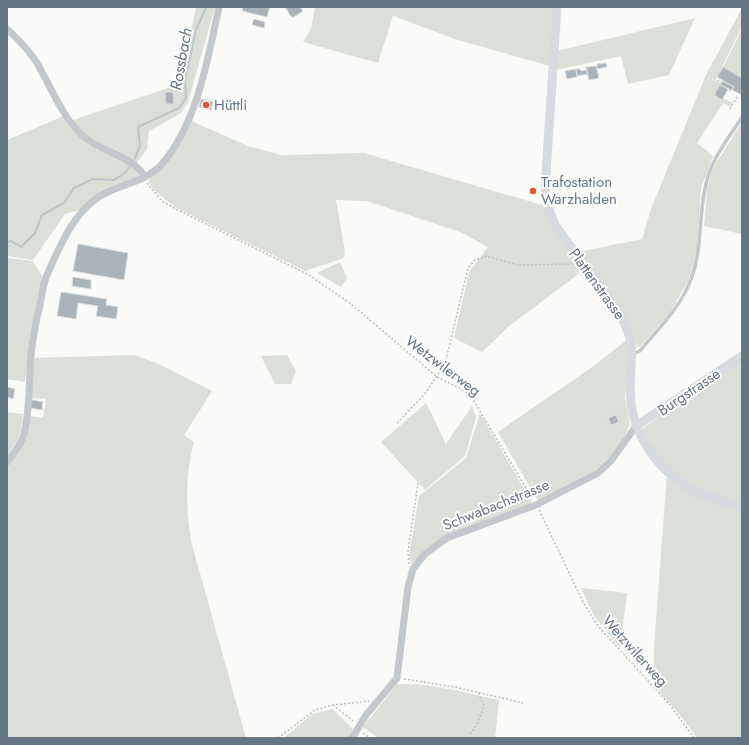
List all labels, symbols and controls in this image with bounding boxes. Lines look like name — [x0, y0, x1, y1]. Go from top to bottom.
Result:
water label: Rossbach — [164, 26, 198, 92]
place label: Hüttli — [214, 94, 247, 116]
marker: Hüttli — [201, 100, 211, 110]
place label: Trafostation Warzhalden — [541, 171, 617, 210]
marker: Trafostation Warzhalden — [528, 186, 538, 196]
street label: Plattenstrasse — [564, 244, 631, 324]
street label: Wetzwilerweg — [401, 330, 485, 402]
street label: Burgstrasse — [653, 363, 725, 421]
street label: Schwabachstrasse — [439, 473, 553, 536]
street label: Wetzwilerweg — [597, 610, 673, 692]

